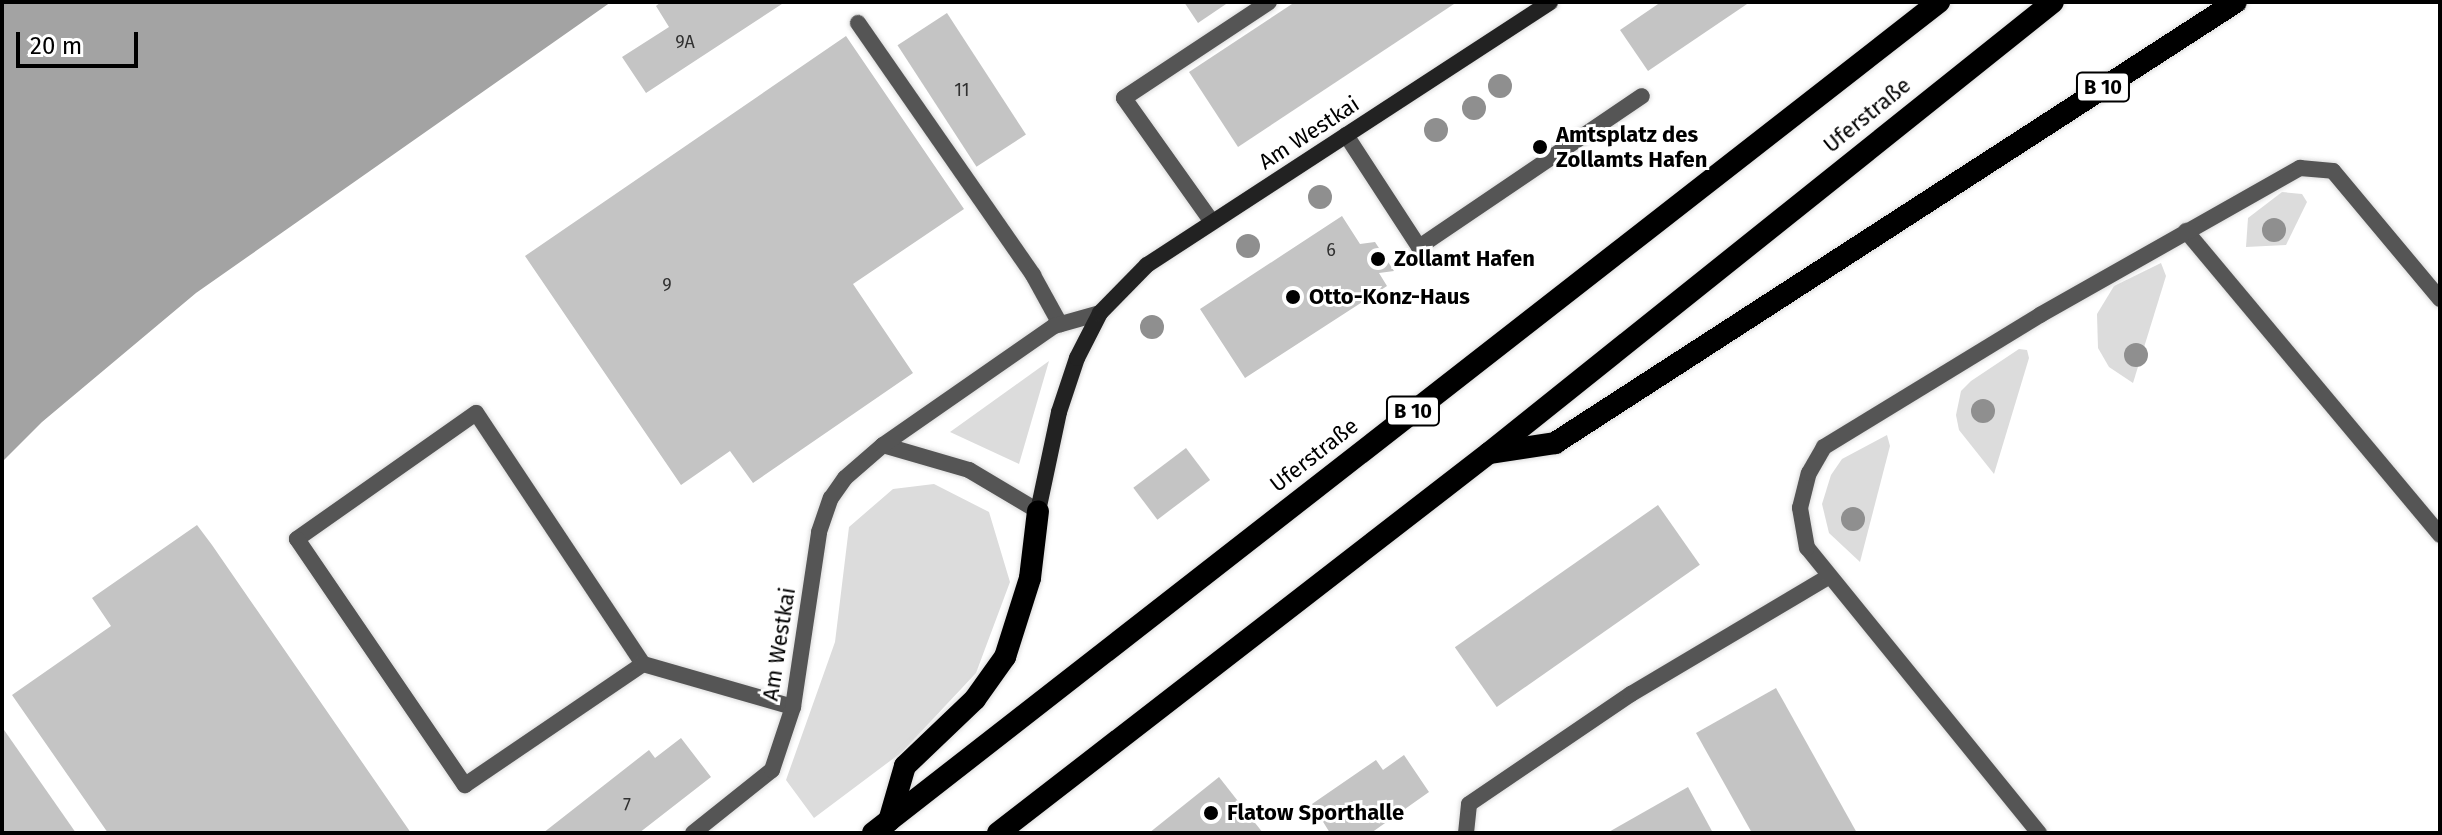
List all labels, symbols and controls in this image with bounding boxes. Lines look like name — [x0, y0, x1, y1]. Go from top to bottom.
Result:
scale bar — [20, 16, 142, 66]
house number: 9A — [675, 31, 695, 53]
text: 20 m — [30, 32, 82, 60]
road number: B 10 — [2075, 71, 2131, 103]
street label: Uferstraße — [1818, 72, 1916, 158]
house number: 11 — [954, 79, 970, 101]
street label: Am Westkai — [1254, 91, 1364, 175]
place label: Amtsplatz des Zollamts Hafen — [1556, 121, 1707, 172]
marker: Amtsplatz des Zollamts Hafen — [1531, 138, 1549, 156]
house number: 6 — [1326, 239, 1336, 261]
place label: Zollamt Hafen — [1394, 246, 1535, 272]
marker: Zollamt Hafen — [1369, 250, 1387, 268]
house number: 9 — [662, 274, 672, 296]
place label: Otto-Konz-Haus — [1309, 284, 1470, 310]
marker: Otto-Konz-Haus — [1284, 288, 1302, 306]
road number: B 10 — [1385, 395, 1441, 427]
street label: Uferstraße — [1265, 412, 1363, 498]
street label: Am Westkai — [757, 585, 801, 703]
house number: 7 — [623, 794, 631, 816]
place label: Flatow Sporthalle — [1227, 800, 1404, 826]
marker: Flatow Sporthalle — [1202, 804, 1220, 822]

